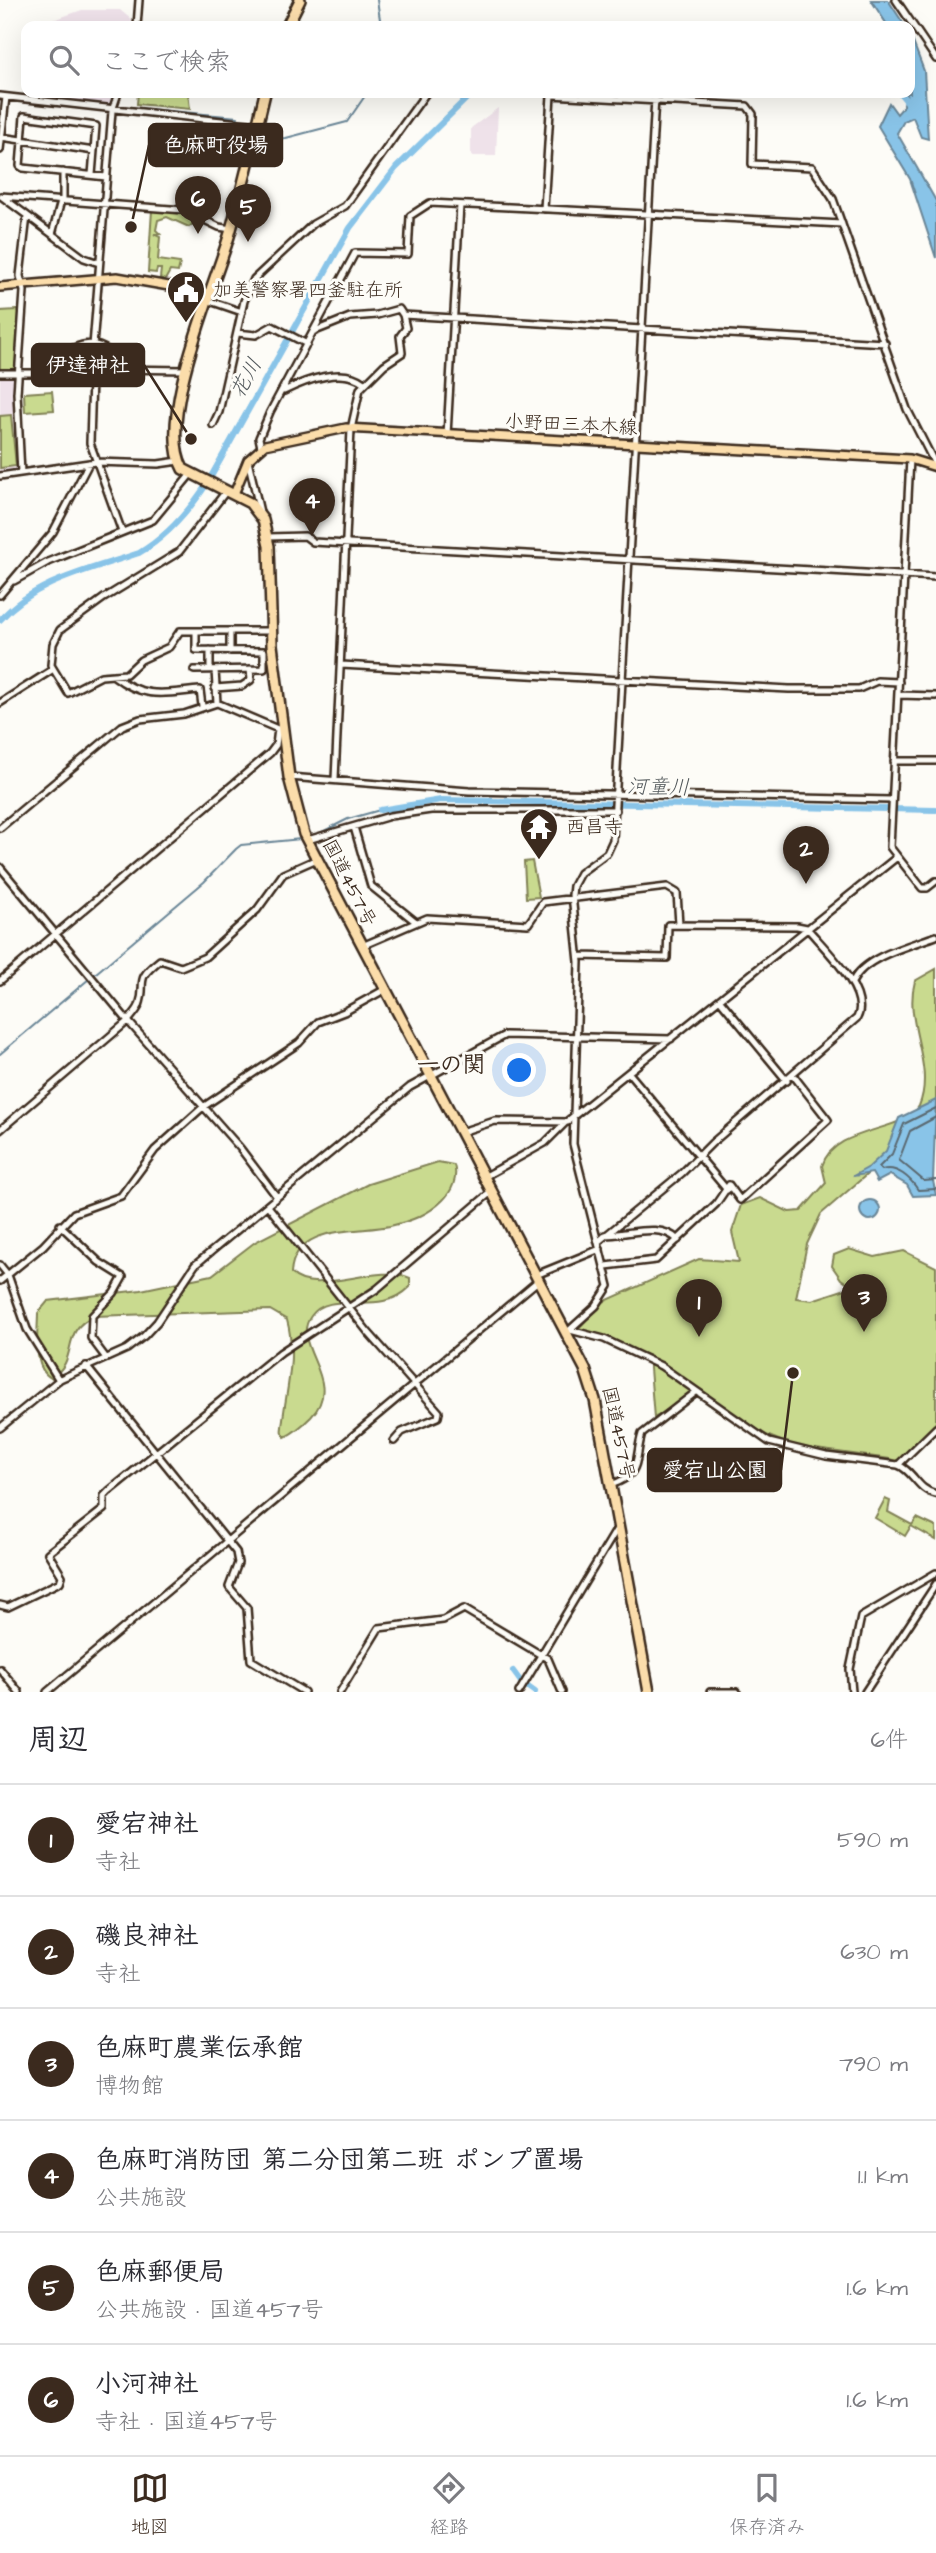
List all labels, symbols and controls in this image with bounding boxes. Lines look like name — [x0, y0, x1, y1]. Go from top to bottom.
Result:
search box — [21, 21, 915, 98]
icon: search — [45, 41, 83, 79]
text: ここで検索 — [101, 44, 231, 80]
callout: 色麻町役場 — [149, 124, 282, 166]
text: 色麻町役場 — [164, 131, 269, 160]
pin: 6 — [175, 176, 221, 234]
pin: 5 — [225, 184, 271, 242]
public building icon: 加美警察署四釜駐在所 — [165, 269, 207, 324]
place label: 加美警察署四釜駐在所 — [213, 277, 403, 304]
callout: 伊達神社 — [32, 344, 144, 386]
text: 伊達神社 — [46, 351, 130, 380]
water label: 花川 — [223, 353, 269, 403]
street label: 小野田三本木線 — [504, 408, 638, 442]
pin: 4 — [289, 478, 335, 536]
water label: 河童川 — [626, 772, 690, 802]
temple icon: 西昌寺 — [518, 806, 560, 861]
place label: 西昌寺 — [566, 814, 623, 841]
pin: 2 — [783, 826, 829, 884]
street label: 国道457号 — [315, 835, 383, 931]
district label: 一の関 — [417, 1049, 486, 1081]
your location — [502, 1053, 536, 1087]
pin: 3 — [841, 1274, 887, 1332]
pin: 1 — [676, 1279, 722, 1337]
street label: 国道457号 — [595, 1384, 641, 1482]
callout: 愛宕山公園 — [648, 1449, 781, 1491]
text: 愛宕山公園 — [663, 1456, 768, 1485]
text: 周辺 — [28, 1719, 88, 1761]
text: 6件 — [871, 1724, 908, 1756]
text: 愛宕神社 — [95, 1806, 199, 1842]
text: 1 — [50, 1824, 52, 1856]
text: 590 m — [837, 1824, 908, 1856]
text: 寺社 — [95, 1846, 141, 1878]
text: 磯良神社 — [95, 1918, 199, 1954]
text: 2 — [44, 1936, 58, 1968]
text: 630 m — [840, 1936, 908, 1968]
text: 寺社 — [95, 1958, 141, 1990]
text: 色麻町農業伝承館 — [95, 2030, 303, 2066]
text: 3 — [45, 2048, 57, 2080]
text: 790 m — [839, 2048, 908, 2080]
text: 博物館 — [95, 2070, 164, 2102]
text: 色麻町消防団 第二分団第二班 ポンプ置場 — [95, 2142, 584, 2178]
text: 4 — [43, 2160, 59, 2192]
text: 1.1 km — [858, 2160, 908, 2192]
text: 公共施設 — [95, 2182, 187, 2214]
text: 色麻郵便局 — [95, 2254, 225, 2290]
text: 5 — [43, 2272, 59, 2304]
text: 1.6 km — [846, 2272, 908, 2304]
text: 公共施設 · 国道457号 — [95, 2294, 324, 2326]
text: 小河神社 — [95, 2366, 199, 2402]
text: 6 — [44, 2384, 58, 2416]
text: 1.6 km — [846, 2384, 908, 2416]
text: 寺社 · 国道457号 — [95, 2406, 278, 2438]
tab: 地図 — [131, 2469, 169, 2541]
tab: 経路 — [430, 2469, 468, 2541]
tab: 保存済み — [729, 2469, 805, 2541]

